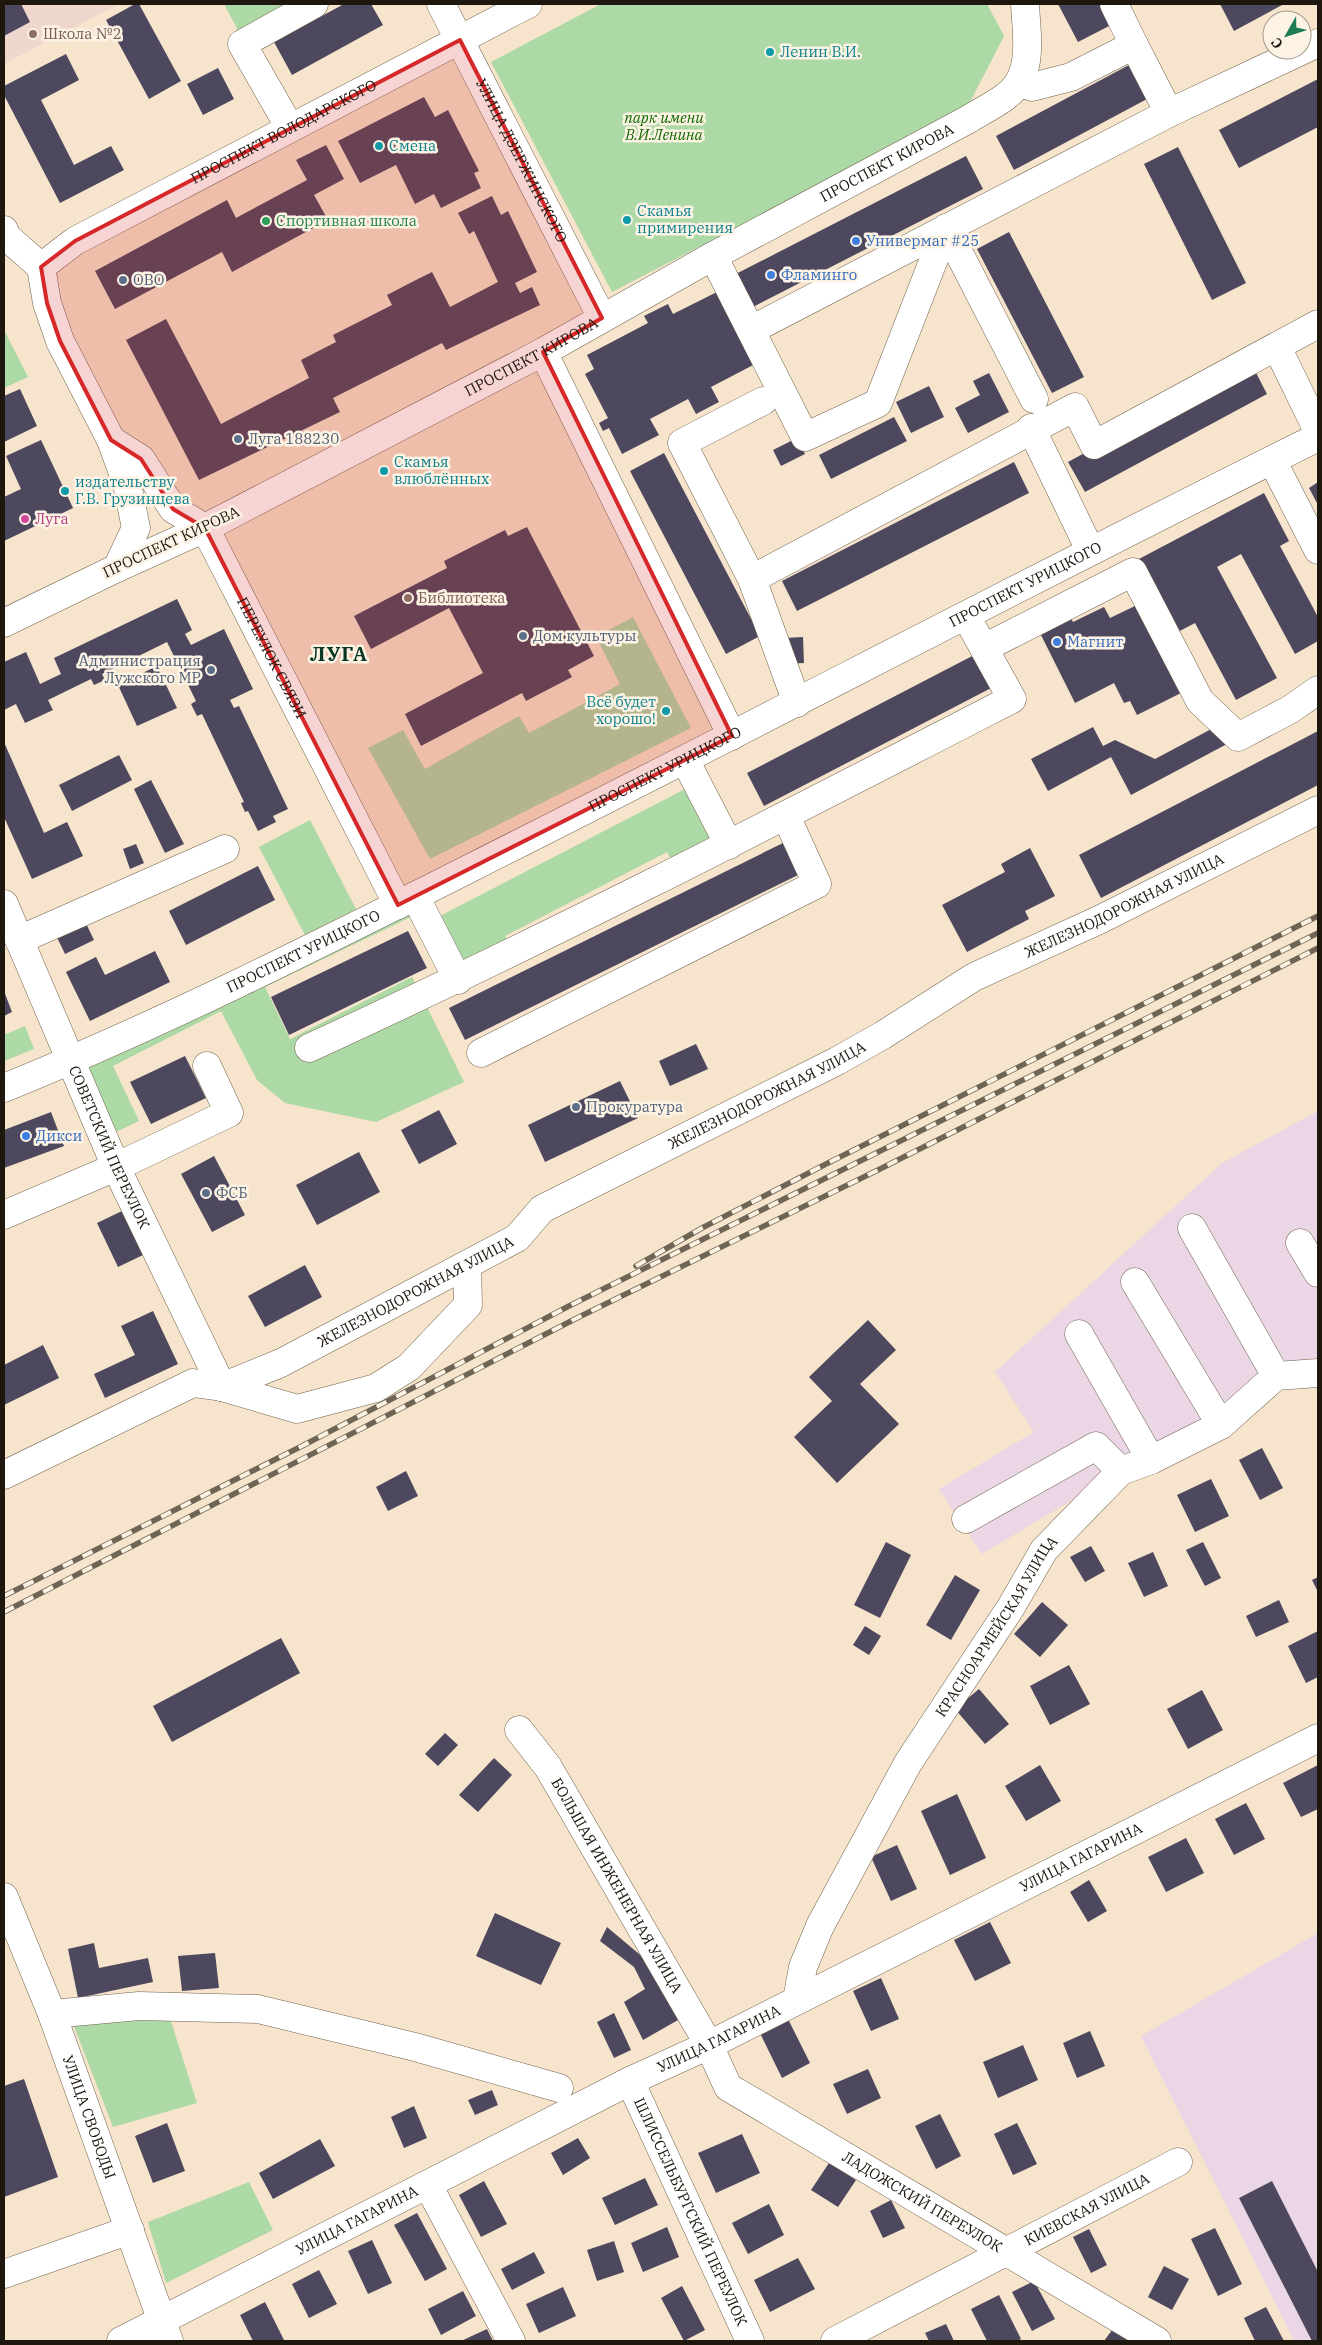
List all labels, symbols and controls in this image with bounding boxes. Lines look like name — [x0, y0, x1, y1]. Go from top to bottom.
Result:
north arrow — [1262, 10, 1312, 60]
place label: Школа №2 — [43, 24, 122, 43]
marker: Школа №2 — [27, 28, 39, 40]
text: С — [1267, 34, 1287, 52]
place label: Ленин В.И. — [780, 42, 861, 61]
marker: Ленин В.И. — [764, 46, 776, 58]
street label: ПРОСПЕКТ ВОЛОДАРСКОГО — [187, 75, 380, 188]
street label: УЛИЦА ДЗЕРЖИНСКОГО — [472, 75, 572, 246]
park label: парк имени В.И.Ленина — [624, 108, 704, 144]
street label: ПРОСПЕКТ КИРОВА — [816, 119, 957, 206]
place label: Смена — [389, 136, 436, 155]
marker: Смена — [373, 140, 385, 152]
place label: Скамья примирения — [637, 201, 733, 237]
place label: Спортивная школа — [276, 211, 417, 230]
marker: Скамья примирения — [621, 214, 633, 226]
marker: Спортивная школа — [260, 215, 272, 227]
place label: Универмаг #25 — [866, 231, 979, 250]
marker: Универмаг #25 — [850, 235, 862, 247]
place label: Фламинго — [781, 265, 857, 284]
marker: Фламинго — [765, 269, 777, 281]
place label: ОВО — [133, 270, 165, 289]
marker: ОВО — [117, 274, 129, 286]
street label: ПРОСПЕКТ КИРОВА — [461, 313, 602, 400]
place label: Луга 188230 — [248, 429, 339, 448]
marker: Луга 188230 — [232, 433, 244, 445]
place label: Скамья влюблённых — [394, 452, 489, 488]
marker: Скамья влюблённых — [378, 465, 390, 477]
place label: издательству Г.В. Грузинцева — [75, 472, 190, 508]
marker: издательству Г.В. Грузинцева — [59, 485, 71, 497]
street label: ПРОСПЕКТ КИРОВА — [99, 501, 243, 582]
place label: Луга — [35, 509, 69, 528]
marker: Луга — [19, 513, 31, 525]
street label: ПРОСПЕКТ УРИЦКОГО — [946, 537, 1105, 631]
place label: Библиотека — [418, 588, 506, 607]
marker: Библиотека — [402, 592, 414, 604]
street label: ПЕРЕУЛОК СВЯЗИ — [233, 594, 311, 722]
place label: Дом культуры — [533, 626, 637, 645]
marker: Дом культуры — [517, 630, 529, 642]
place label: Магнит — [1067, 632, 1123, 651]
marker: Магнит — [1051, 636, 1063, 648]
district label: ЛУГА — [310, 640, 368, 667]
place label: Администрация Лужского МР — [79, 651, 201, 687]
marker: Администрация Лужского МР — [205, 664, 217, 676]
place label: Всё будет хорошо! — [586, 692, 656, 728]
marker: Всё будет хорошо! — [660, 705, 672, 717]
street label: ПРОСПЕКТ УРИЦКОГО — [585, 722, 744, 816]
street label: ЖЕЛЕЗНОДОРОЖНАЯ УЛИЦА — [1021, 849, 1227, 962]
street label: ПРОСПЕКТ УРИЦКОГО — [223, 905, 383, 997]
street label: ЖЕЛЕЗНОДОРОЖНАЯ УЛИЦА — [665, 1036, 869, 1153]
street label: СОВЕТСКИЙ ПЕРЕУЛОК — [65, 1063, 155, 1232]
place label: Прокуратура — [586, 1097, 683, 1116]
marker: Прокуратура — [570, 1101, 582, 1113]
place label: Дикси — [36, 1126, 83, 1145]
marker: Дикси — [20, 1130, 32, 1142]
place label: ФСБ — [216, 1183, 248, 1202]
marker: ФСБ — [200, 1187, 212, 1199]
street label: ЖЕЛЕЗНОДОРОЖНАЯ УЛИЦА — [314, 1231, 517, 1351]
street label: КРАСНОАРМЕЙСКАЯ УЛИЦА — [931, 1531, 1062, 1721]
street label: БОЛЬШАЯ ИНЖЕНЕРНАЯ УЛИЦА — [547, 1774, 687, 1997]
street label: УЛИЦА ГАГАРИНА — [1016, 1818, 1146, 1896]
street label: УЛИЦА ГАГАРИНА — [654, 2000, 784, 2076]
street label: УЛИЦА СВОБОДЫ — [58, 2052, 120, 2181]
street label: ШЛИССЕЛЬБУРГСКИЙ ПЕРЕУЛОК — [630, 2094, 752, 2329]
street label: ЛАДОЖСКИЙ ПЕРЕУЛОК — [839, 2147, 1006, 2257]
street label: КИЕВСКАЯ УЛИЦА — [1021, 2168, 1153, 2250]
street label: УЛИЦА ГАГАРИНА — [292, 2181, 422, 2259]

